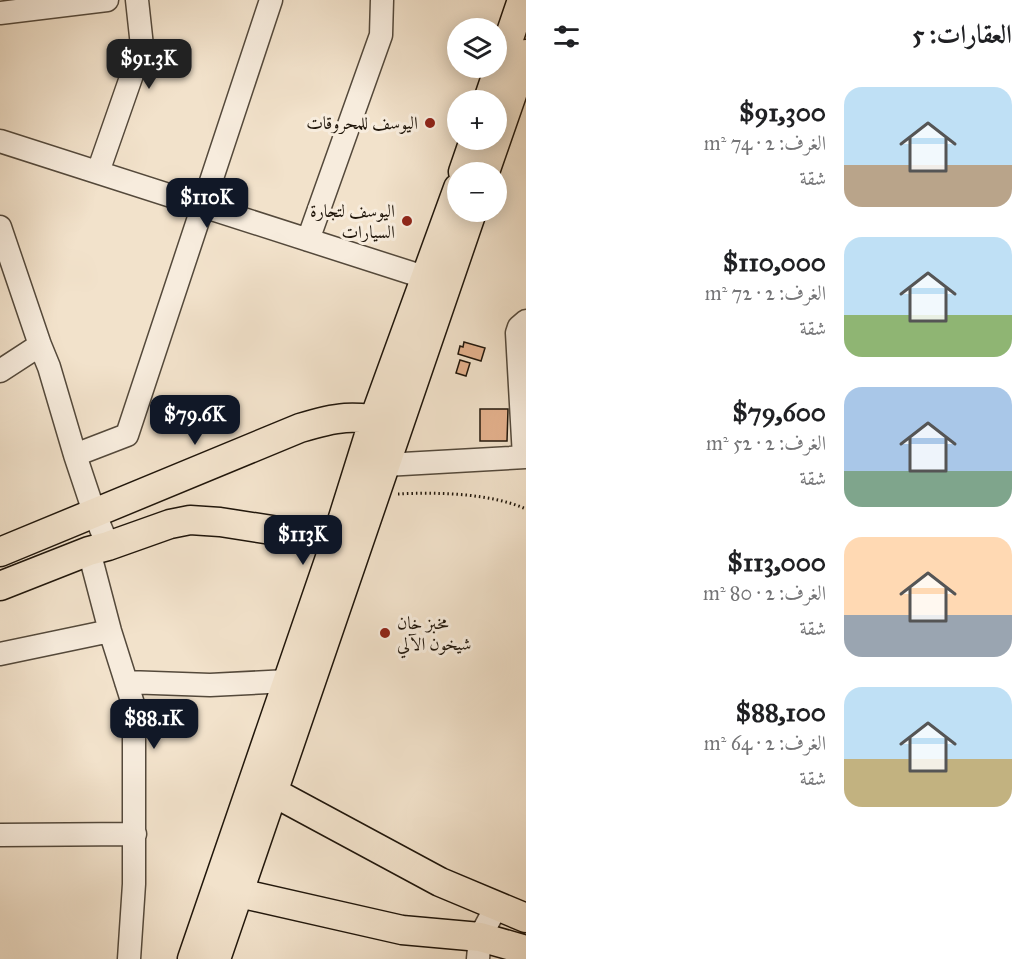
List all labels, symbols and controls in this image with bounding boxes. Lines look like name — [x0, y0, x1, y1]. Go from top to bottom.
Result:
map controls — [447, 18, 507, 222]
button: layers — [447, 18, 507, 78]
text: العقارات: 5 — [912, 18, 1012, 50]
icon: filters — [550, 20, 583, 53]
pin: $91.3K — [100, 39, 198, 90]
text: $91.3K — [121, 46, 177, 70]
button: + — [447, 90, 507, 150]
text: $91,300 — [739, 96, 826, 128]
icon: home — [892, 111, 964, 183]
place label: اليوسف للمحروقات — [306, 112, 418, 135]
marker: اليوسف للمحروقات — [423, 116, 437, 130]
text: الغرف: 2 · 74 m² — [704, 131, 826, 155]
button: − — [447, 162, 507, 222]
text: شقة — [800, 166, 826, 190]
pin: $110K — [165, 178, 249, 229]
text: $110K — [180, 185, 234, 209]
place label: اليوسف لتجارة السيارات — [310, 200, 395, 243]
marker: اليوسف لتجارة السيارات — [400, 214, 414, 228]
text: $110,000 — [723, 246, 826, 278]
icon: home — [892, 261, 964, 333]
text: الغرف: 2 · 72 m² — [705, 281, 826, 305]
text: شقة — [800, 316, 826, 340]
pin: $79.6K — [146, 395, 244, 446]
text: $79,600 — [732, 396, 826, 428]
text: $79.6K — [164, 402, 226, 426]
icon: home — [892, 411, 964, 483]
text: الغرف: 2 · 52 m² — [706, 431, 826, 455]
text: شقة — [800, 466, 826, 490]
pin: $113K — [261, 515, 345, 566]
text: $113K — [278, 522, 328, 546]
text: $113,000 — [727, 546, 826, 578]
icon: home — [892, 561, 964, 633]
text: الغرف: 2 · 80 m² — [703, 581, 826, 605]
place label: مخبز خان شيخون الآلي — [397, 612, 471, 659]
text: شقة — [800, 616, 826, 640]
marker: مخبز خان شيخون الآلي — [378, 626, 392, 640]
text: $88,100 — [736, 696, 826, 728]
pin: $88.1K — [105, 699, 203, 750]
text: $88.1K — [124, 706, 184, 730]
icon: home — [892, 711, 964, 783]
text: الغرف: 2 · 64 m² — [704, 731, 826, 755]
text: شقة — [800, 766, 826, 790]

